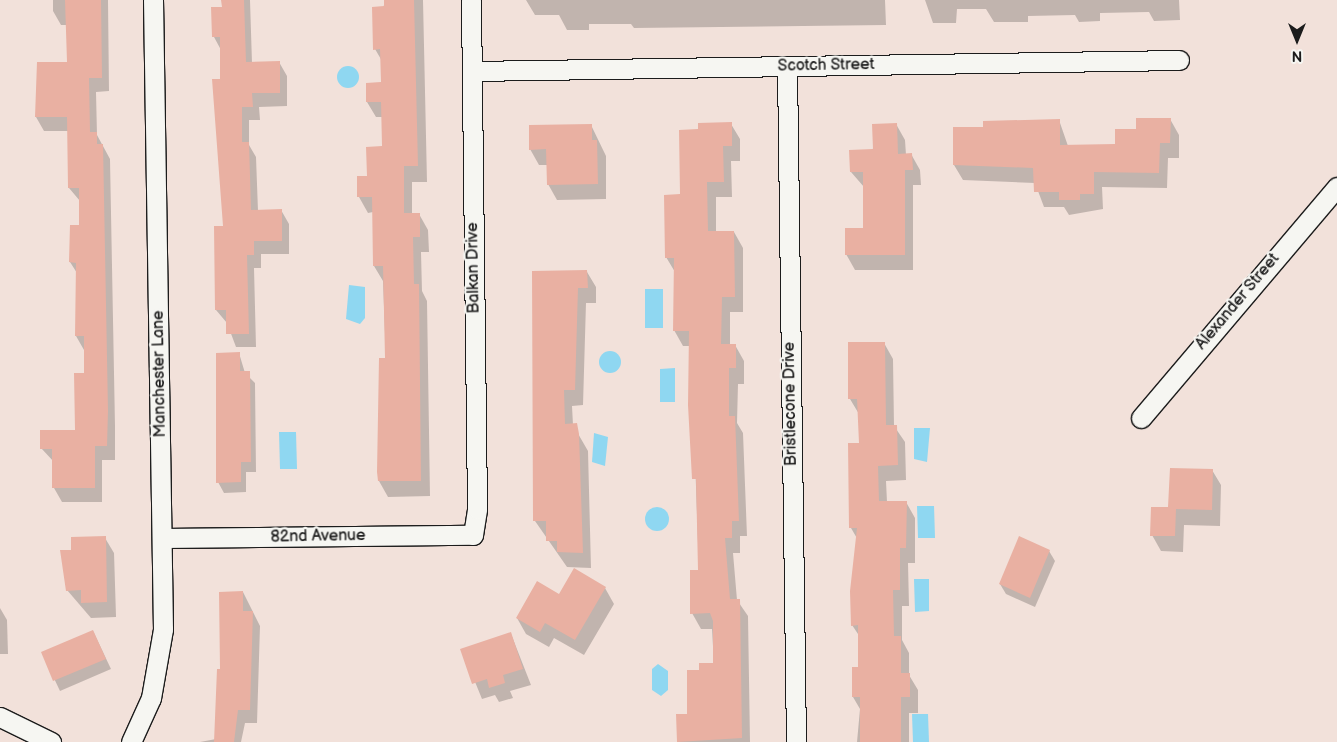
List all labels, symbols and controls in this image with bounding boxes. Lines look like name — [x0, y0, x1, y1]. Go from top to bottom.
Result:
north arrow — [1272, 15, 1322, 65]
text: N — [1292, 47, 1302, 64]
street label: Scotch Street — [777, 56, 875, 76]
street label: Balkan Drive — [464, 222, 484, 314]
street label: Alexander Street — [1192, 250, 1284, 354]
street label: Manchester Lane — [149, 310, 171, 438]
street label: Bristlecone Drive — [780, 342, 802, 466]
street label: 82nd Avenue — [270, 527, 366, 547]

